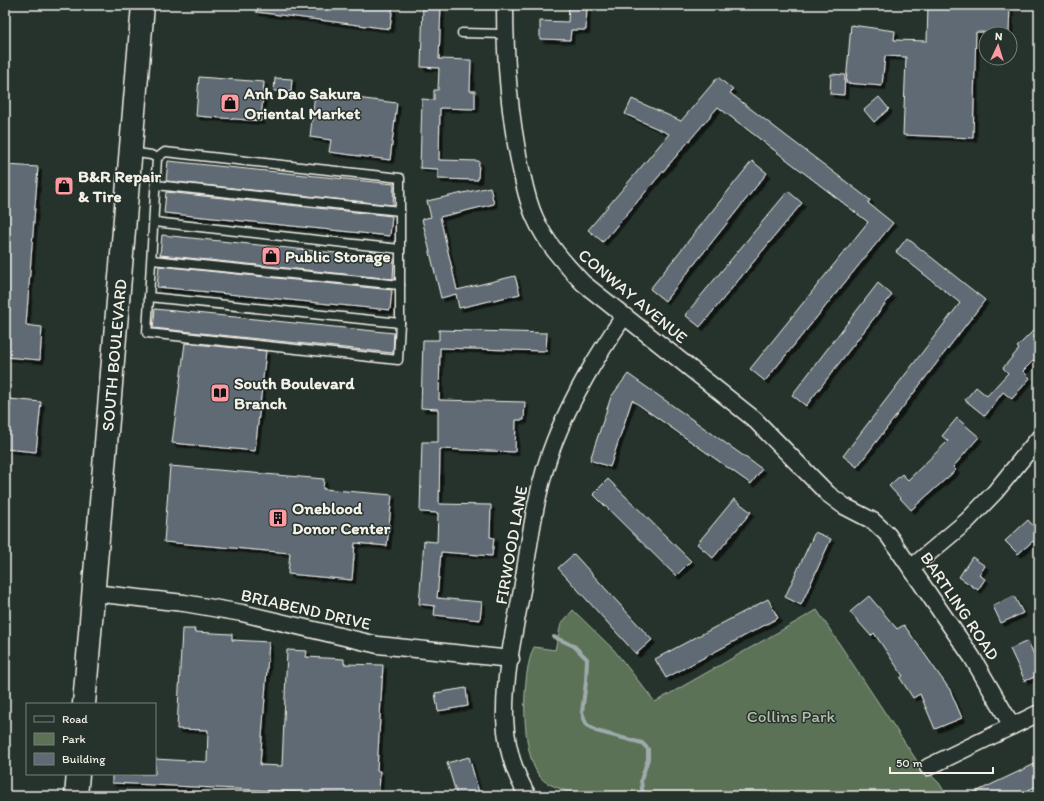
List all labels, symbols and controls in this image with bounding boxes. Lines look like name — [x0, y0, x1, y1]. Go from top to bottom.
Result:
north arrow — [978, 26, 1018, 66]
text: N — [994, 30, 1003, 43]
place label: Anh Dao Sakura Oriental Market — [243, 83, 362, 123]
shop icon: Anh Dao Sakura Oriental Market — [219, 92, 241, 114]
place label: B&R Repair & Tire — [78, 166, 162, 206]
shop icon: B&R Repair & Tire — [53, 175, 75, 197]
shop icon: Public Storage — [260, 245, 282, 267]
street label: CONWAY AVENUE — [574, 245, 692, 347]
place label: Public Storage — [285, 246, 391, 267]
street label: SOUTH BOULEVARD — [97, 278, 131, 432]
place label: South Boulevard Branch — [234, 373, 355, 413]
library icon: South Boulevard Branch — [209, 382, 231, 404]
street label: FIRWOOD LANE — [491, 484, 531, 606]
place label: Oneblood Donor Center — [292, 498, 391, 538]
building icon: Oneblood Donor Center — [267, 507, 289, 529]
street label: BARTLING ROAD — [916, 548, 1004, 664]
street label: BRIABEND DRIVE — [239, 584, 373, 634]
legend — [26, 703, 156, 775]
park label: Collins Park — [747, 706, 835, 726]
text: Road — [62, 712, 88, 726]
text: Park — [62, 732, 86, 746]
scale bar — [890, 749, 993, 775]
text: Building — [62, 752, 106, 766]
text: 50 m — [896, 756, 922, 770]

